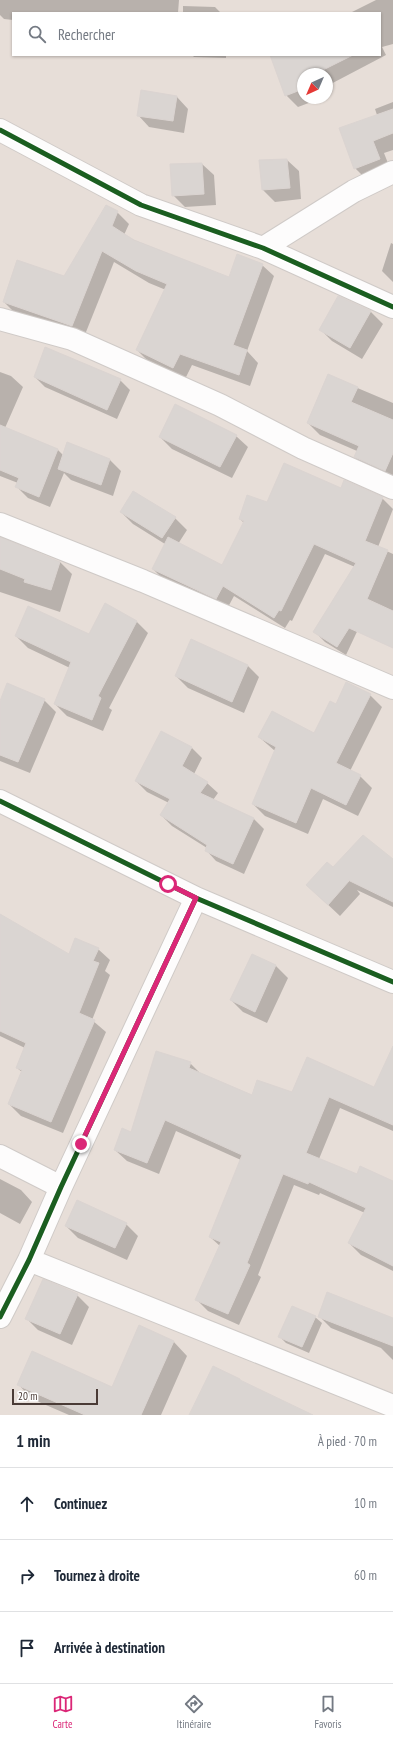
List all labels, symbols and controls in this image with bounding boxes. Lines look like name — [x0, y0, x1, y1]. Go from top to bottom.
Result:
search box — [12, 12, 381, 56]
icon: search — [26, 23, 48, 45]
text: Rechercher — [58, 25, 115, 44]
north arrow — [297, 68, 333, 104]
route start — [159, 875, 177, 893]
route end — [72, 1135, 90, 1153]
scale bar — [12, 1387, 98, 1406]
text: 20 m — [18, 1389, 37, 1403]
text: 1 min — [16, 1430, 50, 1452]
text: À pied · 70 m — [318, 1433, 377, 1450]
icon: ahead — [16, 1493, 38, 1515]
text: Continuez — [54, 1494, 107, 1513]
text: 10 m — [354, 1495, 377, 1512]
icon: right — [16, 1565, 38, 1587]
text: Tournez à droite — [54, 1566, 140, 1585]
text: 60 m — [354, 1567, 377, 1584]
icon: arrive — [16, 1637, 38, 1659]
text: Arrivée à destination — [54, 1638, 165, 1657]
tab: Carte — [52, 1693, 74, 1731]
tab: Itinéraire — [177, 1693, 211, 1731]
tab: Favoris — [314, 1693, 341, 1731]

